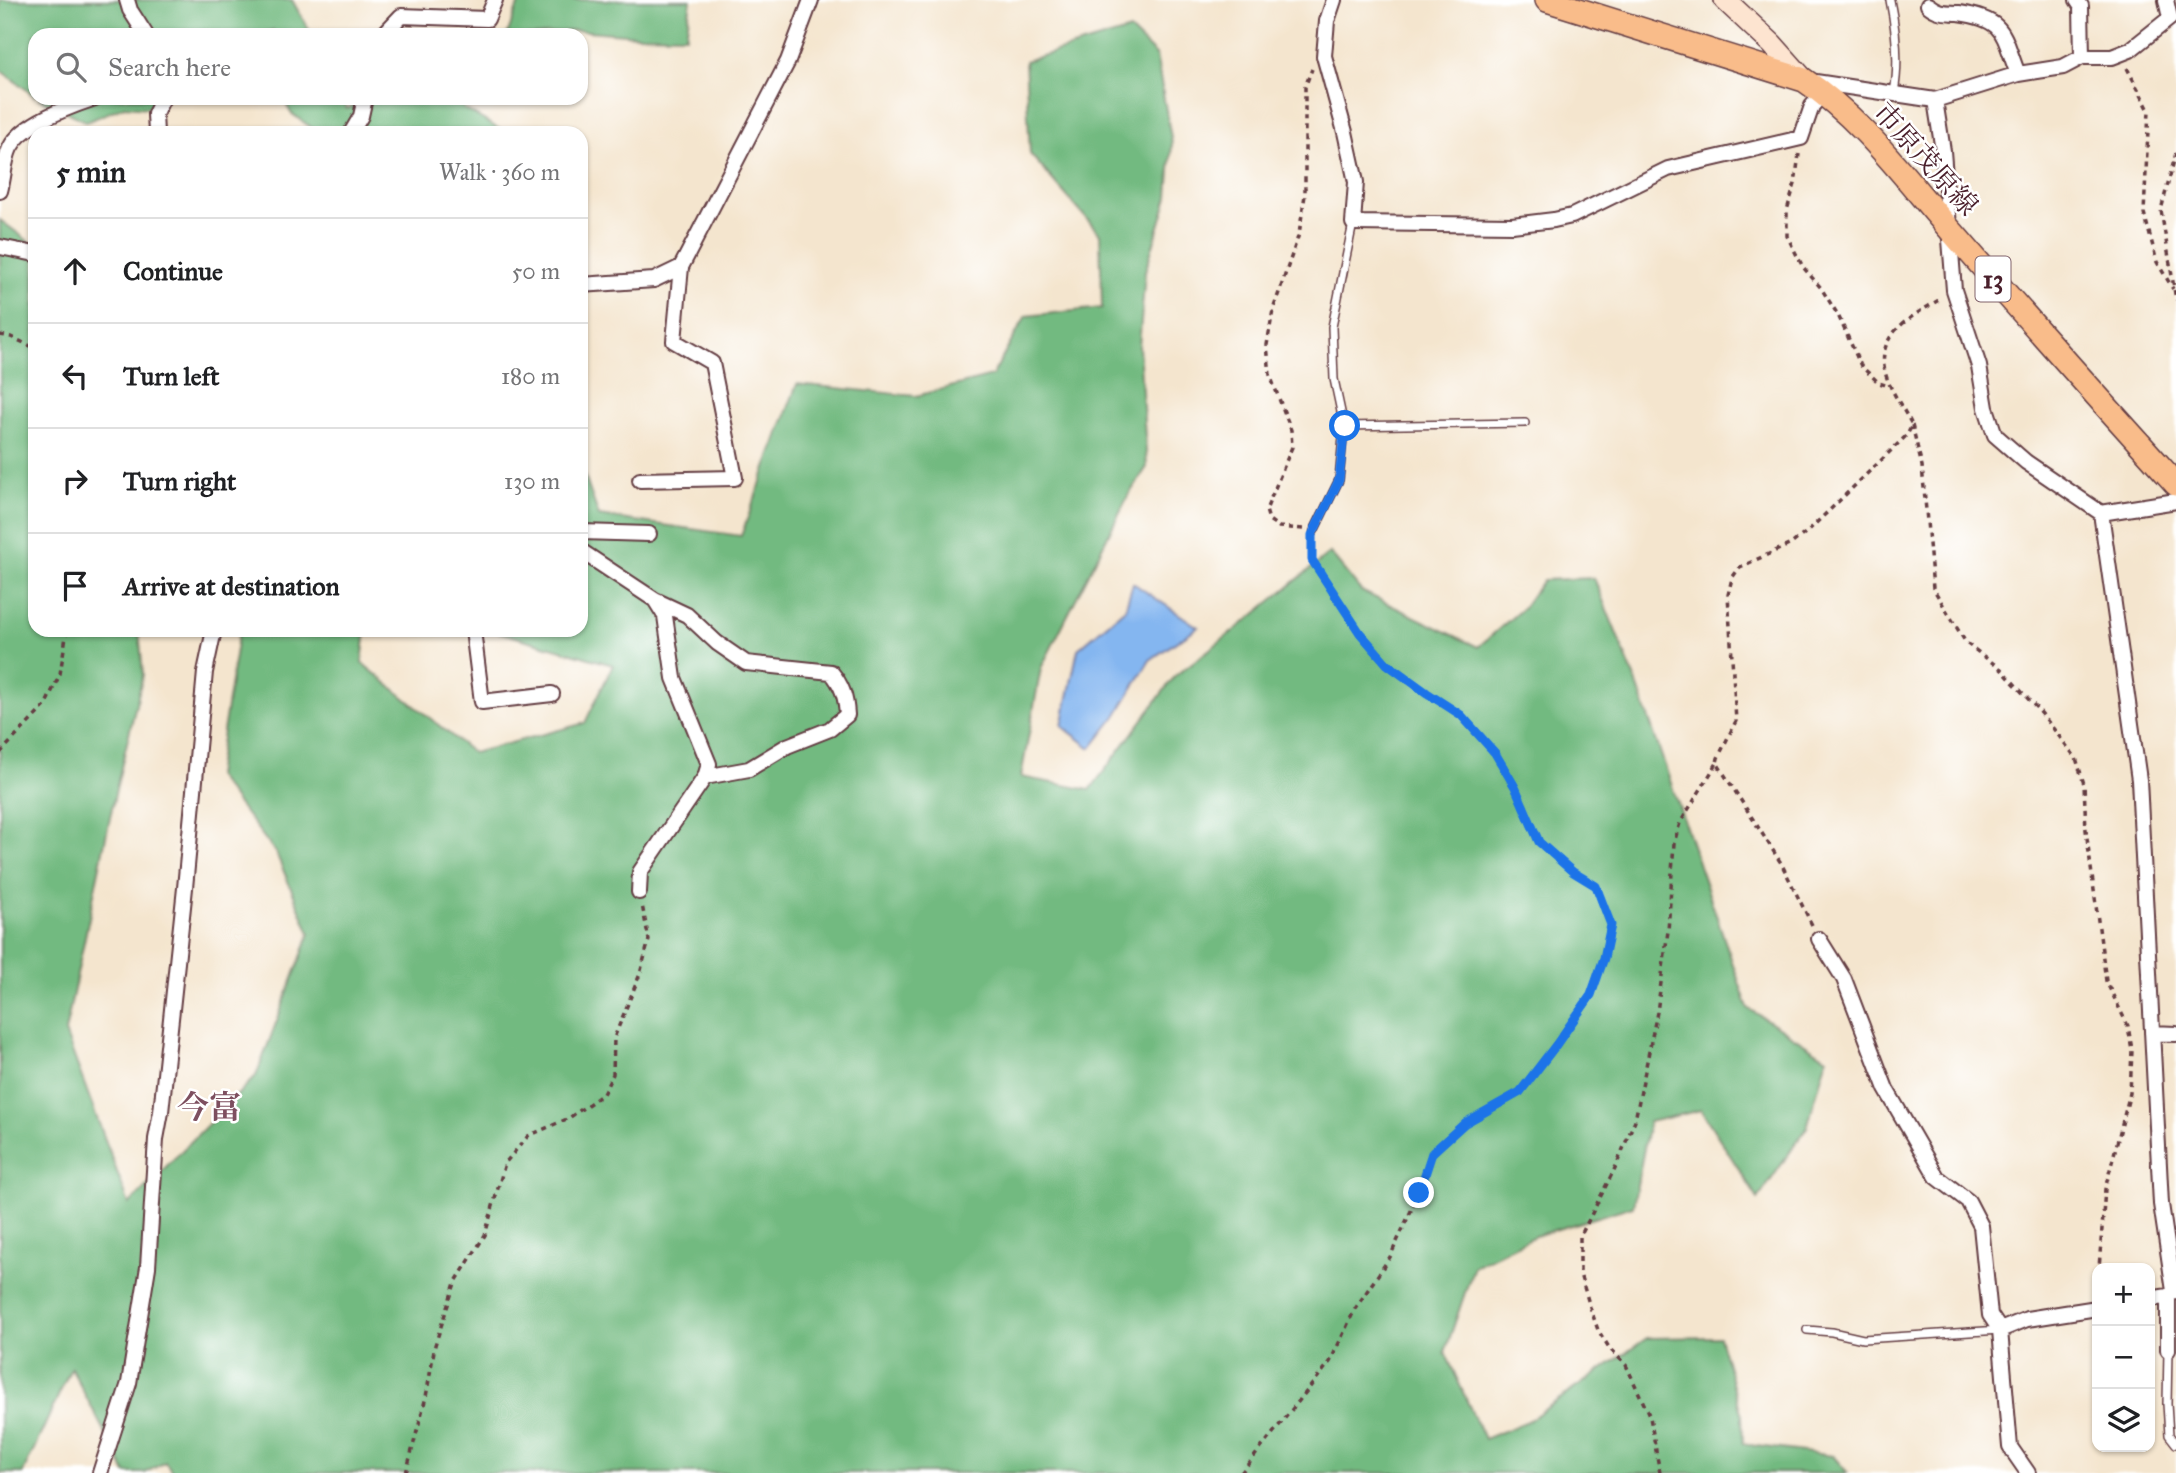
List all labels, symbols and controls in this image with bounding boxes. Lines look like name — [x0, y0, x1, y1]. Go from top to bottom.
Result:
search box — [28, 28, 588, 105]
icon: search — [52, 48, 90, 86]
text: Search here — [108, 51, 231, 83]
street label: 市原茂原線 — [1866, 95, 1986, 223]
text: 5 min — [56, 154, 126, 190]
text: Walk · 360 m — [439, 158, 560, 186]
icon: ahead — [56, 252, 94, 290]
text: Continue — [123, 255, 223, 287]
road number: 13 — [1976, 256, 2010, 302]
text: 50 m — [512, 257, 560, 285]
icon: left — [56, 357, 94, 395]
text: Turn left — [123, 360, 219, 392]
text: 180 m — [501, 362, 560, 390]
route start — [1329, 410, 1360, 441]
icon: right — [56, 462, 94, 500]
text: Turn right — [123, 465, 236, 497]
text: 130 m — [504, 467, 560, 495]
icon: arrive — [56, 567, 94, 605]
text: Arrive at destination — [123, 570, 340, 602]
district label: 今富 — [177, 1088, 241, 1127]
route end — [1403, 1177, 1434, 1208]
map controls — [2092, 1263, 2155, 1452]
button: + — [2092, 1263, 2155, 1326]
button: − — [2092, 1326, 2155, 1389]
button: layers — [2092, 1389, 2155, 1452]

